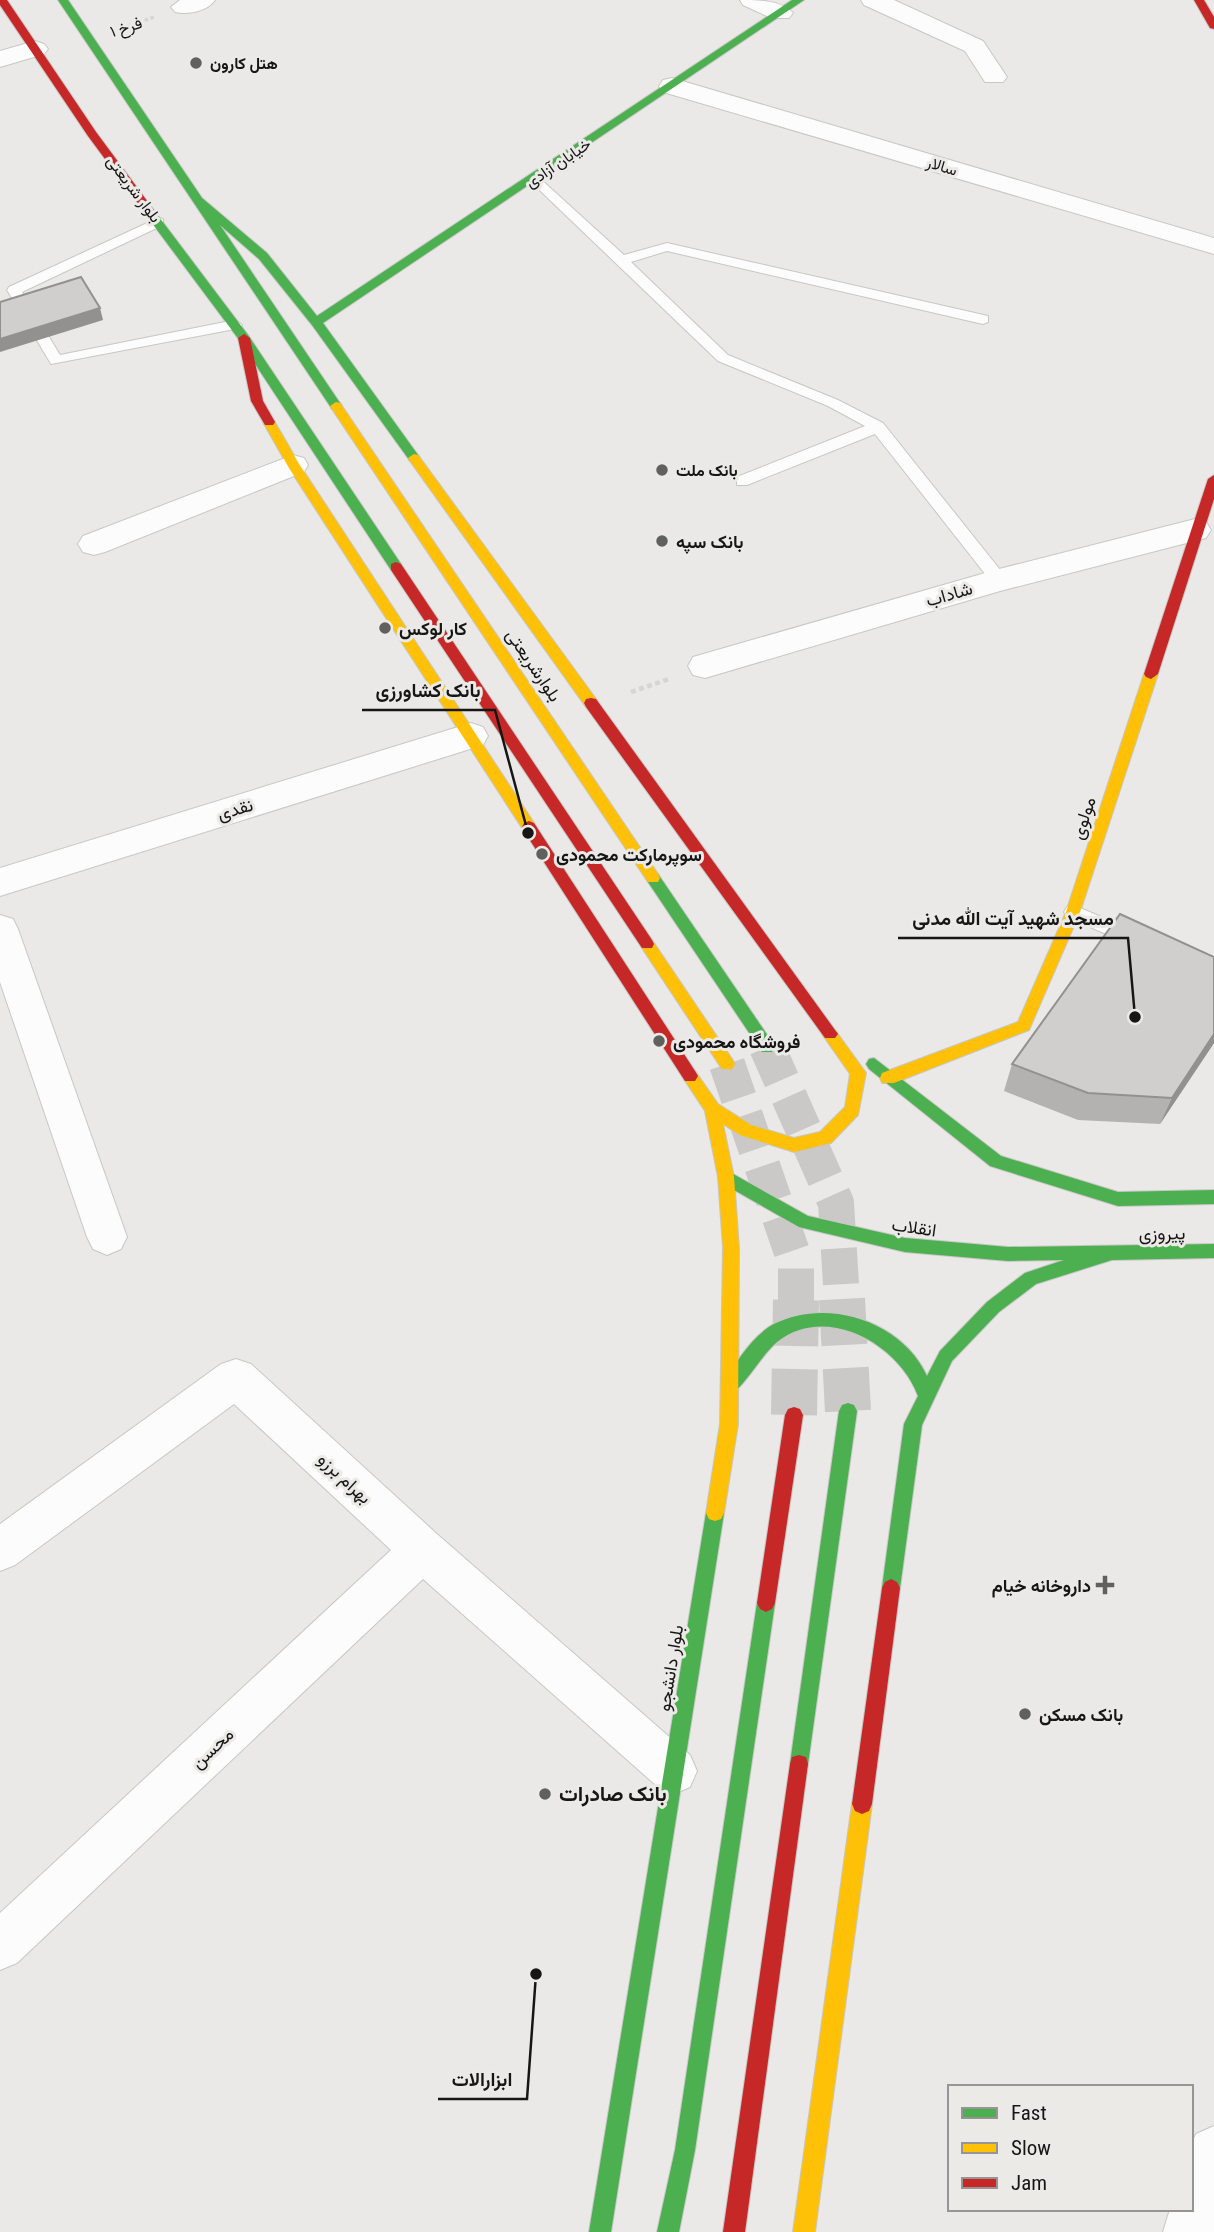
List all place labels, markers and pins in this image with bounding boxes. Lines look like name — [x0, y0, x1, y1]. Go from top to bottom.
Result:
place label: هتل کارون — [210, 54, 278, 74]
marker: هتل کارون — [188, 55, 204, 71]
place label: بانک ملت — [676, 461, 738, 480]
marker: بانک ملت — [654, 462, 670, 478]
place label: بانک سپه — [676, 531, 744, 554]
marker: بانک سپه — [654, 533, 670, 549]
place label: کار لوکس — [399, 618, 467, 640]
marker: کار لوکس — [377, 620, 393, 636]
callout: بانک کشاورزی — [362, 670, 495, 710]
place label: سوپرمارکت محمودی — [556, 844, 702, 867]
marker: سوپرمارکت محمودی — [534, 846, 550, 862]
callout: مسجد شهید آیت الله مدنی — [898, 898, 1128, 938]
place label: فروشگاه محمودی — [673, 1031, 801, 1053]
marker: فروشگاه محمودی — [651, 1033, 667, 1049]
place label: داروخانه خیام — [992, 1575, 1091, 1598]
marker: داروخانه خیام — [1097, 1577, 1113, 1593]
place label: بانک مسکن — [1039, 1704, 1123, 1726]
marker: بانک مسکن — [1017, 1706, 1033, 1722]
place label: بانک صادرات — [559, 1782, 667, 1807]
marker: بانک صادرات — [537, 1786, 553, 1802]
callout: ابزارالات — [438, 2059, 527, 2099]

